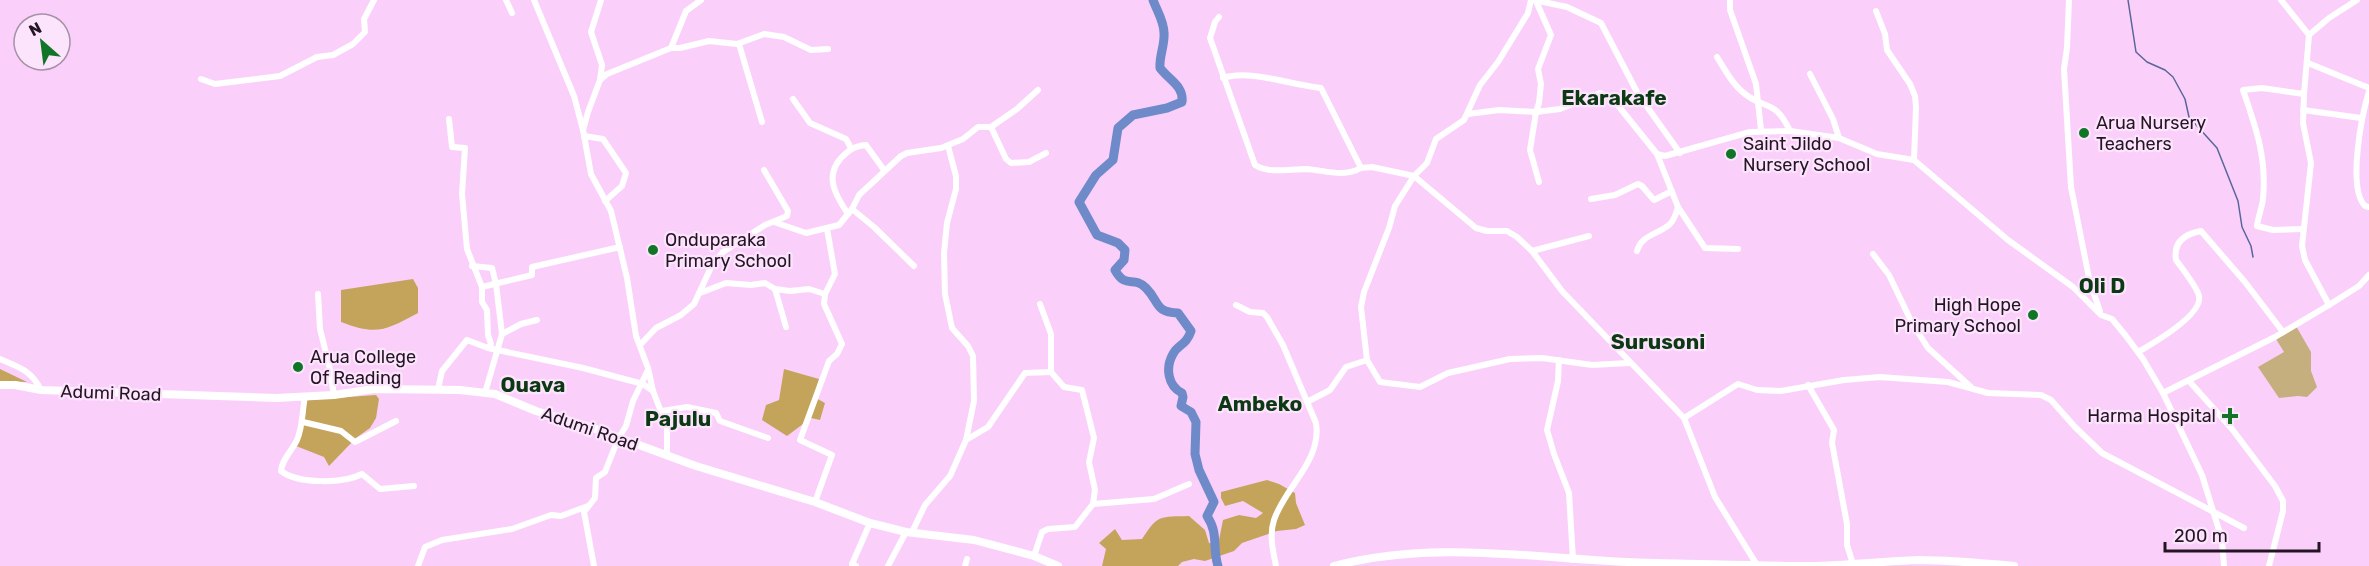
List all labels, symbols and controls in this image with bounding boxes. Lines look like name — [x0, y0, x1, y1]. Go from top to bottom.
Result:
north arrow — [12, 12, 72, 72]
text: N — [26, 18, 45, 40]
district label: Ekarakafe — [1561, 85, 1667, 110]
place label: Arua Nursery Teachers — [2096, 112, 2206, 155]
marker: Arua Nursery Teachers — [2077, 126, 2091, 140]
place label: Saint Jildo Nursery School — [1743, 133, 1870, 176]
marker: Saint Jildo Nursery School — [1724, 147, 1738, 161]
place label: Onduparaka Primary School — [665, 229, 792, 272]
marker: Onduparaka Primary School — [646, 243, 660, 257]
district label: Oli D — [2079, 273, 2125, 298]
place label: High Hope Primary School — [1894, 294, 2021, 337]
marker: High Hope Primary School — [2026, 308, 2040, 322]
district label: Surusoni — [1611, 329, 1705, 354]
place label: Arua College Of Reading — [310, 346, 416, 389]
marker: Arua College Of Reading — [291, 360, 305, 374]
district label: Ouava — [501, 372, 565, 397]
street label: Adumi Road — [60, 380, 162, 406]
district label: Ambeko — [1218, 391, 1302, 416]
street label: Adumi Road — [539, 402, 641, 456]
place label: Harma Hospital — [2087, 405, 2216, 427]
district label: Pajulu — [645, 406, 711, 431]
marker: Harma Hospital — [2221, 407, 2239, 425]
scale bar — [2165, 515, 2320, 553]
text: 200 m — [2174, 525, 2228, 547]

